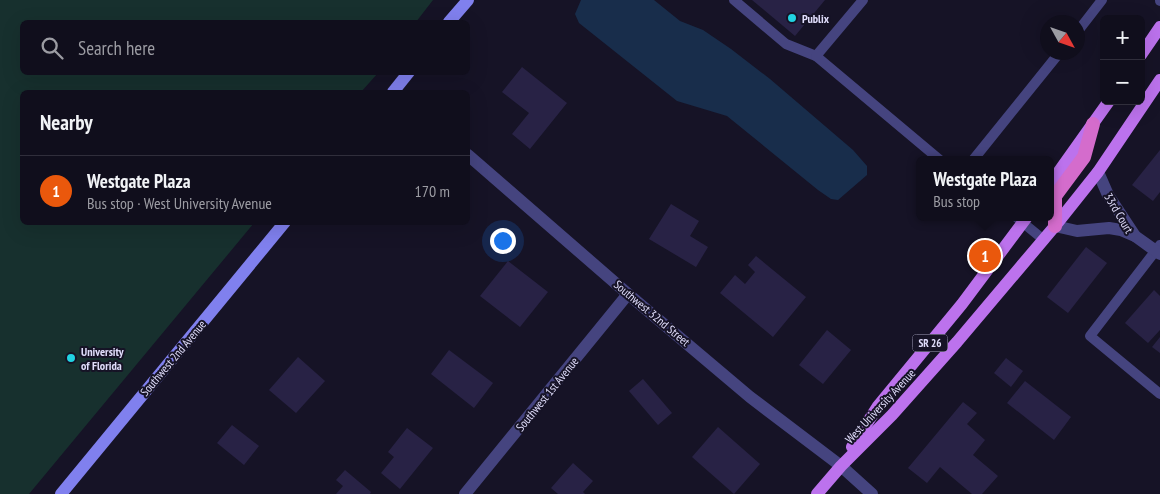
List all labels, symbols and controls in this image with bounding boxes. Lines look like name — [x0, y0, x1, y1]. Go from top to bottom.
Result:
place label: Publix — [802, 11, 830, 26]
marker: Publix — [786, 12, 798, 24]
north arrow — [1040, 15, 1085, 60]
map controls — [1100, 15, 1145, 105]
button: + — [1100, 15, 1145, 60]
search box — [20, 20, 470, 75]
icon: search — [38, 34, 66, 62]
text: Search here — [78, 36, 155, 60]
button: − — [1100, 60, 1145, 105]
text: Nearby — [40, 109, 93, 136]
popup — [916, 156, 1054, 221]
text: Westgate Plaza — [933, 167, 1037, 191]
text: Westgate Plaza — [87, 169, 191, 193]
text: 1 — [52, 181, 60, 201]
text: 170 m — [415, 181, 450, 201]
street label: 33rd Court — [1101, 190, 1137, 236]
text: Bus stop — [933, 191, 980, 211]
text: Bus stop · West University Avenue — [87, 193, 272, 213]
your location — [490, 228, 516, 254]
pin: 1 — [969, 237, 1001, 275]
street label: Southwest 32nd Street — [611, 277, 694, 350]
street label: Southwest 2nd Avenue — [137, 317, 209, 399]
road number: SR 26 — [912, 334, 948, 352]
place label: University of Florida — [81, 344, 124, 373]
marker: University of Florida — [65, 352, 77, 364]
street label: Southwest 1st Avenue — [512, 354, 582, 434]
street label: West University Avenue — [842, 366, 918, 446]

